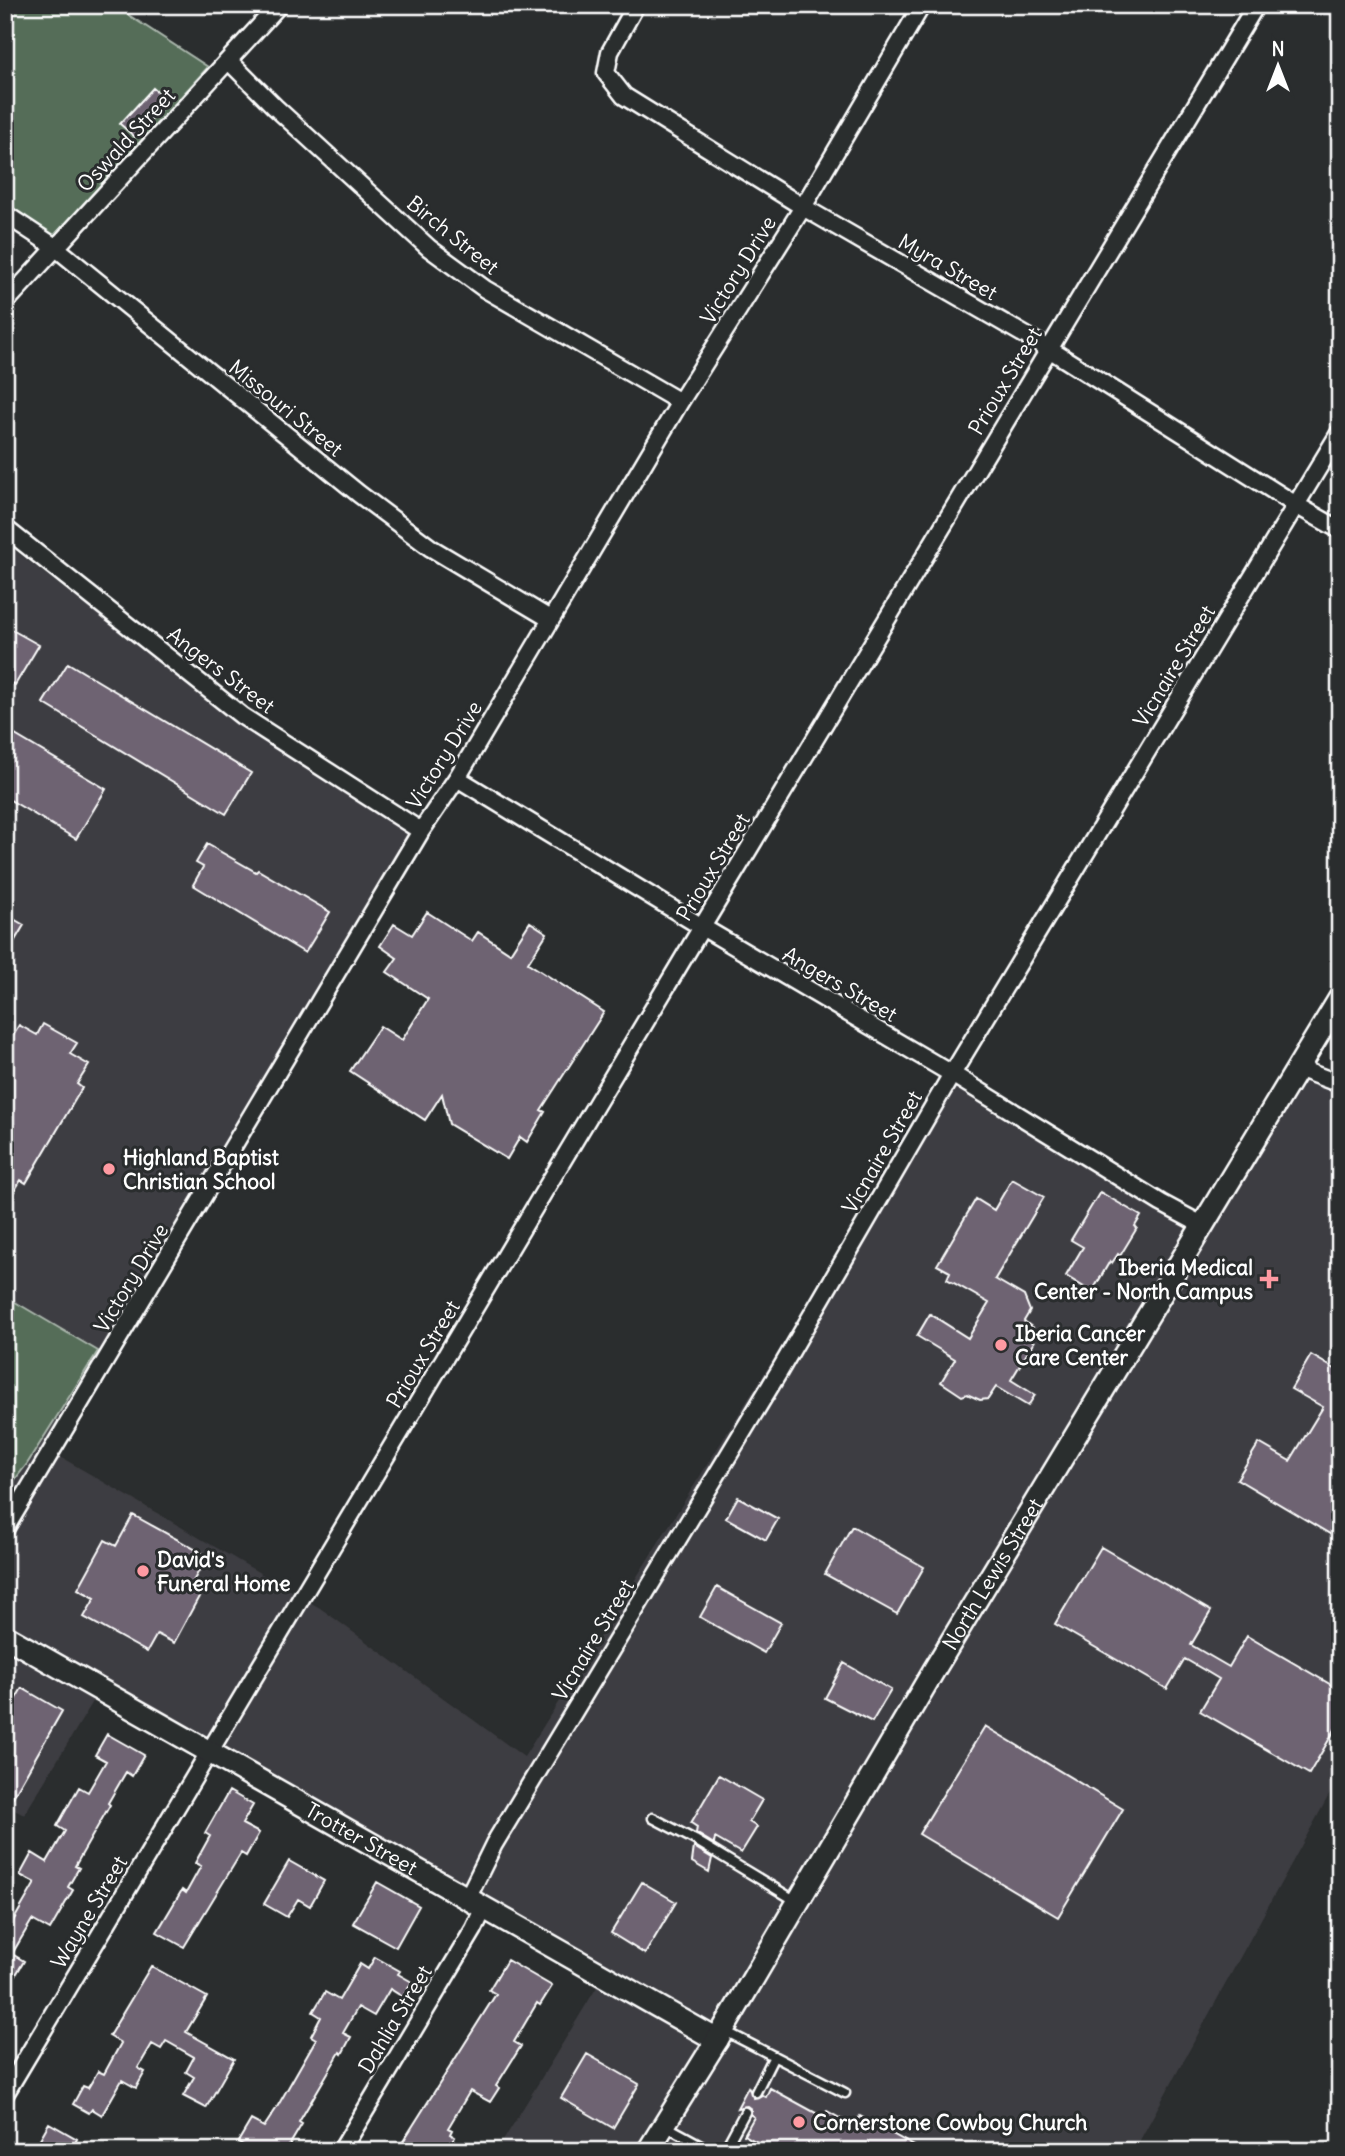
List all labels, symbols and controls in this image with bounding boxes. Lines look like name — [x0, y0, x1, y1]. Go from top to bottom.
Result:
north arrow — [1244, 32, 1314, 102]
text: N — [1271, 37, 1285, 61]
street label: Oswald Street — [71, 82, 181, 198]
street label: Birch Street — [401, 190, 505, 280]
street label: Victory Drive — [694, 211, 782, 329]
street label: Myra Street — [894, 228, 1002, 306]
street label: Prioux Street — [962, 322, 1048, 440]
street label: Missouri Street — [223, 354, 349, 462]
street label: Vicnaire Street — [1127, 600, 1221, 732]
street label: Angers Street — [162, 621, 280, 719]
street label: Victory Drive — [400, 696, 488, 814]
street label: Prioux Street — [670, 808, 756, 926]
street label: Angers Street — [778, 940, 902, 1028]
street label: Vicnaire Street — [836, 1086, 928, 1218]
place label: Highland Baptist Christian School — [123, 1144, 280, 1195]
marker: Highland Baptist Christian School — [101, 1161, 117, 1177]
street label: Victory Drive — [88, 1219, 174, 1337]
place label: Iberia Medical Center - North Campus — [1034, 1254, 1253, 1305]
marker: Iberia Medical Center - North Campus — [1259, 1269, 1279, 1289]
street label: Prioux Street — [380, 1295, 466, 1413]
place label: Iberia Cancer Care Center — [1015, 1320, 1146, 1371]
marker: Iberia Cancer Care Center — [993, 1337, 1009, 1353]
street label: North Lewis Street — [936, 1493, 1048, 1655]
place label: David's Funeral Home — [157, 1546, 291, 1597]
marker: David's Funeral Home — [135, 1563, 151, 1579]
street label: Vicnaire Street — [546, 1574, 640, 1706]
street label: Trotter Street — [301, 1796, 422, 1881]
street label: Wayne Street — [45, 1851, 133, 1973]
street label: Dahlia Street — [352, 1960, 438, 2078]
place label: Cornerstone Cowboy Church — [813, 2109, 1087, 2136]
marker: Cornerstone Cowboy Church — [791, 2114, 807, 2130]

